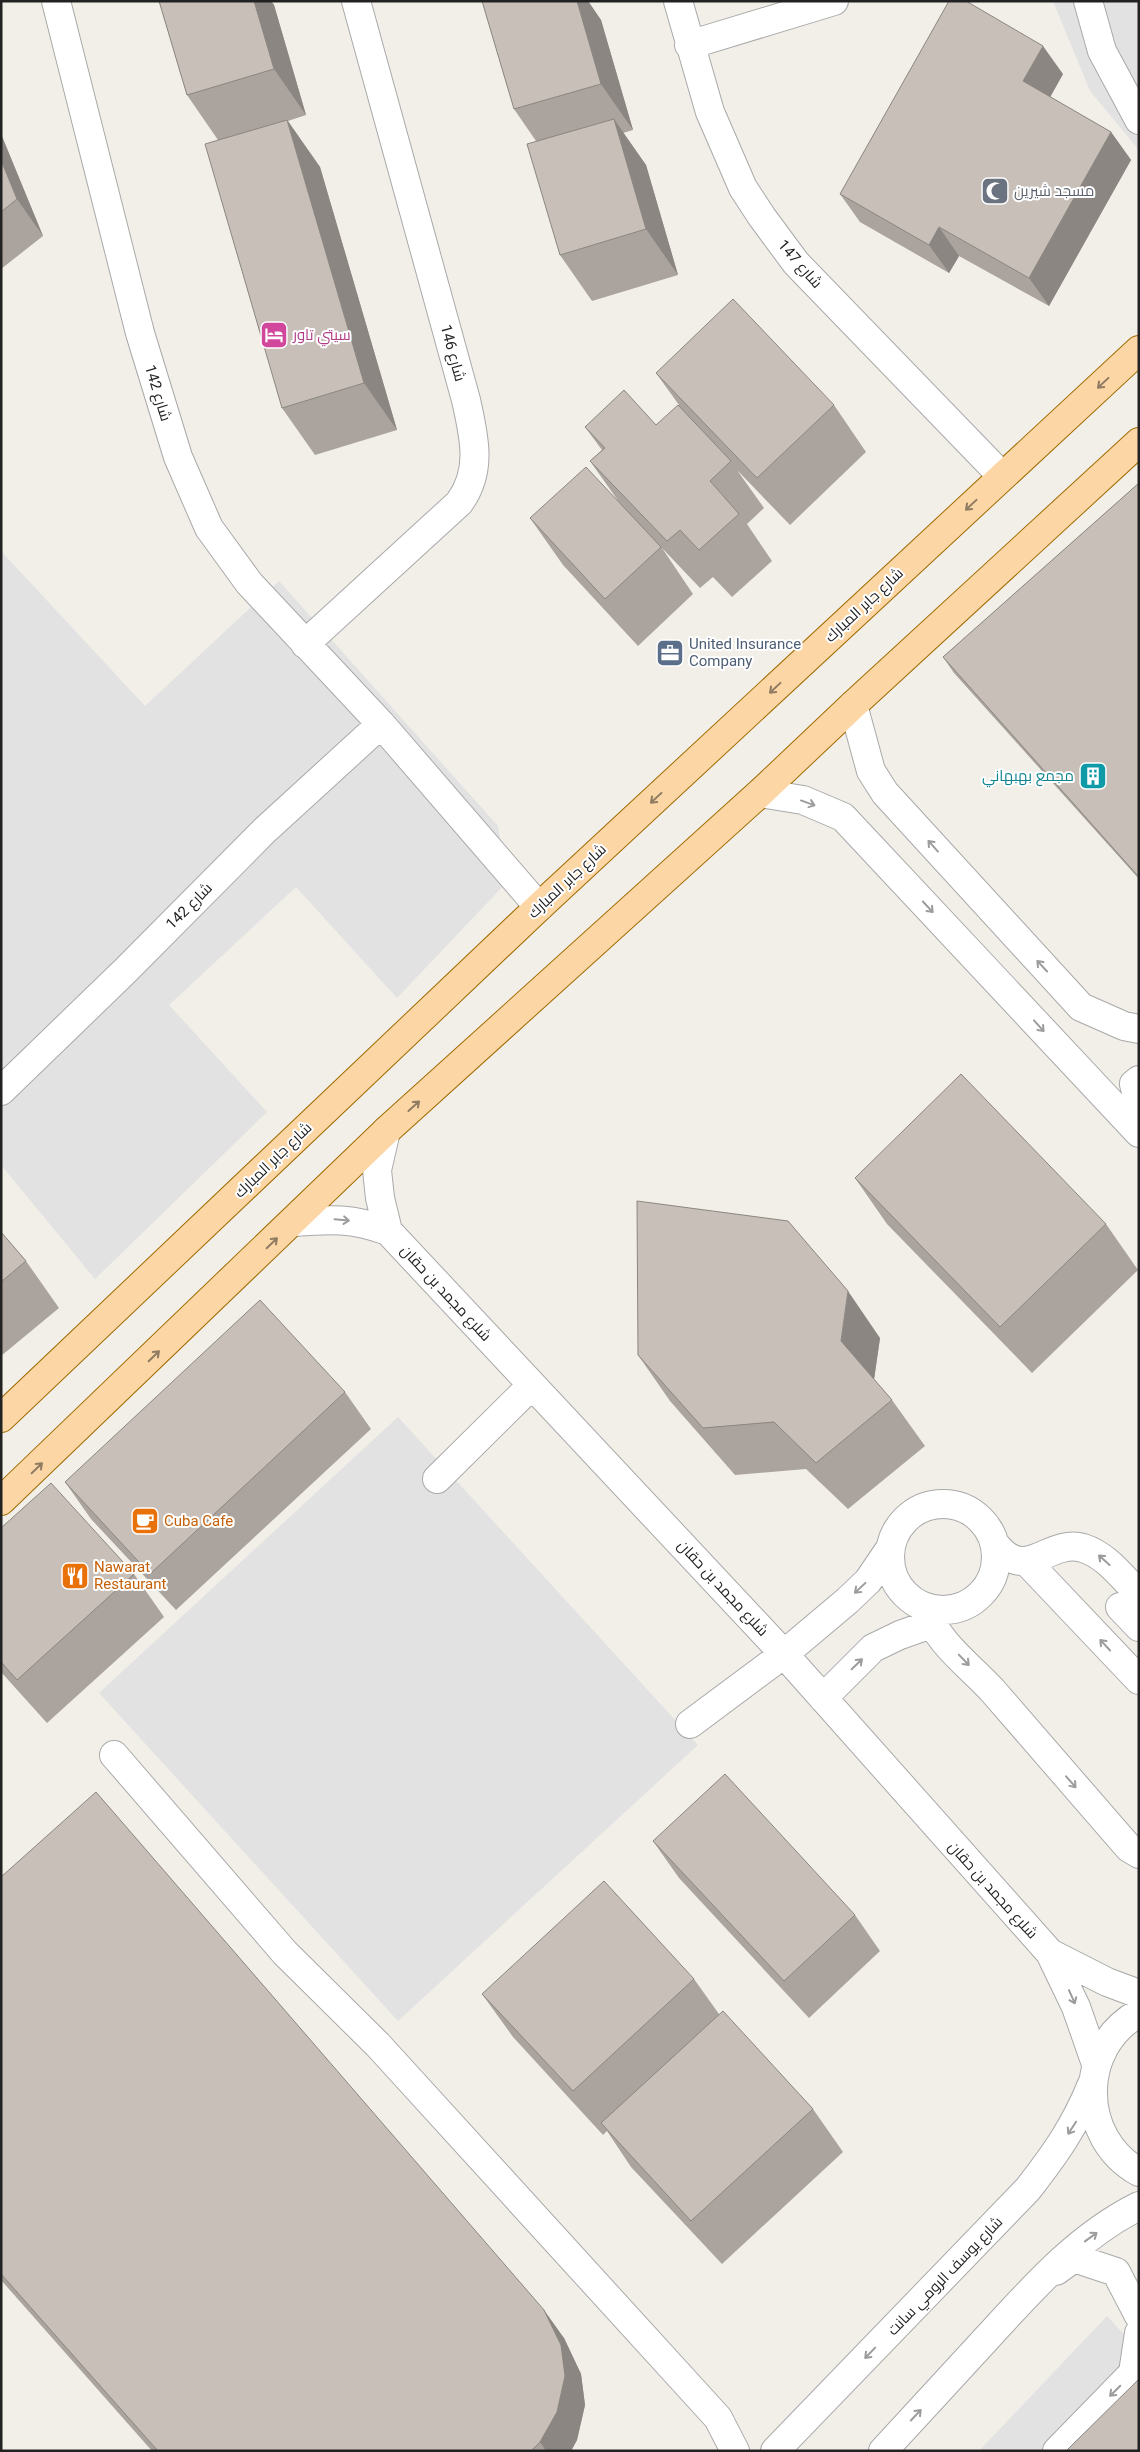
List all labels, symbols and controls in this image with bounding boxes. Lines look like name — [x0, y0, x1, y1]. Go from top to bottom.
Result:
mosque icon: مسجد شيرين — [980, 176, 1010, 206]
place label: مسجد شيرين — [1014, 182, 1094, 201]
street label: شارع 147 — [773, 236, 826, 293]
hotel icon: سيتي تاور — [259, 320, 289, 350]
street label: شارع 146 — [435, 323, 469, 384]
place label: سيتي تاور — [292, 326, 351, 347]
street label: شارع 142 — [139, 363, 175, 424]
one-way arrow — [1097, 377, 1109, 389]
one-way arrow — [965, 499, 977, 511]
street label: شارع جابر المبارك — [821, 564, 908, 647]
place label: United Insurance Company — [689, 635, 801, 670]
office icon: United Insurance Company — [655, 638, 685, 668]
one-way arrow — [769, 682, 782, 694]
building icon: مجمع بهبهاني — [1078, 761, 1108, 791]
place label: مجمع بهبهاني — [982, 767, 1074, 788]
one-way arrow — [650, 792, 663, 804]
one-way arrow — [799, 799, 815, 808]
street label: شارع جابر المبارك — [524, 840, 611, 923]
one-way arrow — [927, 840, 938, 853]
street label: شارع 142 — [162, 879, 217, 934]
one-way arrow — [922, 901, 934, 914]
one-way arrow — [1037, 959, 1048, 972]
one-way arrow — [1033, 1020, 1045, 1032]
one-way arrow — [407, 1100, 420, 1112]
street label: شارع جابر المبارك — [231, 1119, 317, 1203]
one-way arrow — [334, 1215, 350, 1225]
one-way arrow — [265, 1237, 278, 1249]
street label: شلرع مجمد بن حقان — [395, 1241, 495, 1346]
one-way arrow — [148, 1349, 160, 1362]
one-way arrow — [30, 1462, 43, 1474]
cafe icon: Cuba Cafe — [130, 1506, 160, 1536]
place label: Cuba Cafe — [164, 1512, 233, 1530]
street label: شلرع مجمد بن حقان — [672, 1536, 772, 1641]
one-way arrow — [1098, 1554, 1111, 1566]
place label: Nawarat Restaurant — [94, 1558, 167, 1593]
restaurant icon: Nawarat Restaurant — [60, 1561, 90, 1591]
one-way arrow — [854, 1582, 867, 1594]
one-way arrow — [1099, 1638, 1111, 1651]
one-way arrow — [958, 1654, 970, 1666]
one-way arrow — [851, 1658, 863, 1670]
one-way arrow — [1066, 1775, 1077, 1788]
street label: شلرع مجمد بن حقان — [943, 1838, 1041, 1944]
one-way arrow — [1067, 1989, 1077, 2004]
one-way arrow — [1066, 2121, 1077, 2135]
street label: شارع يوسف الرومي سانت — [884, 2213, 1008, 2341]
one-way arrow — [1084, 2231, 1097, 2242]
one-way arrow — [864, 2346, 876, 2359]
one-way arrow — [1109, 2385, 1121, 2398]
one-way arrow — [910, 2408, 922, 2421]

